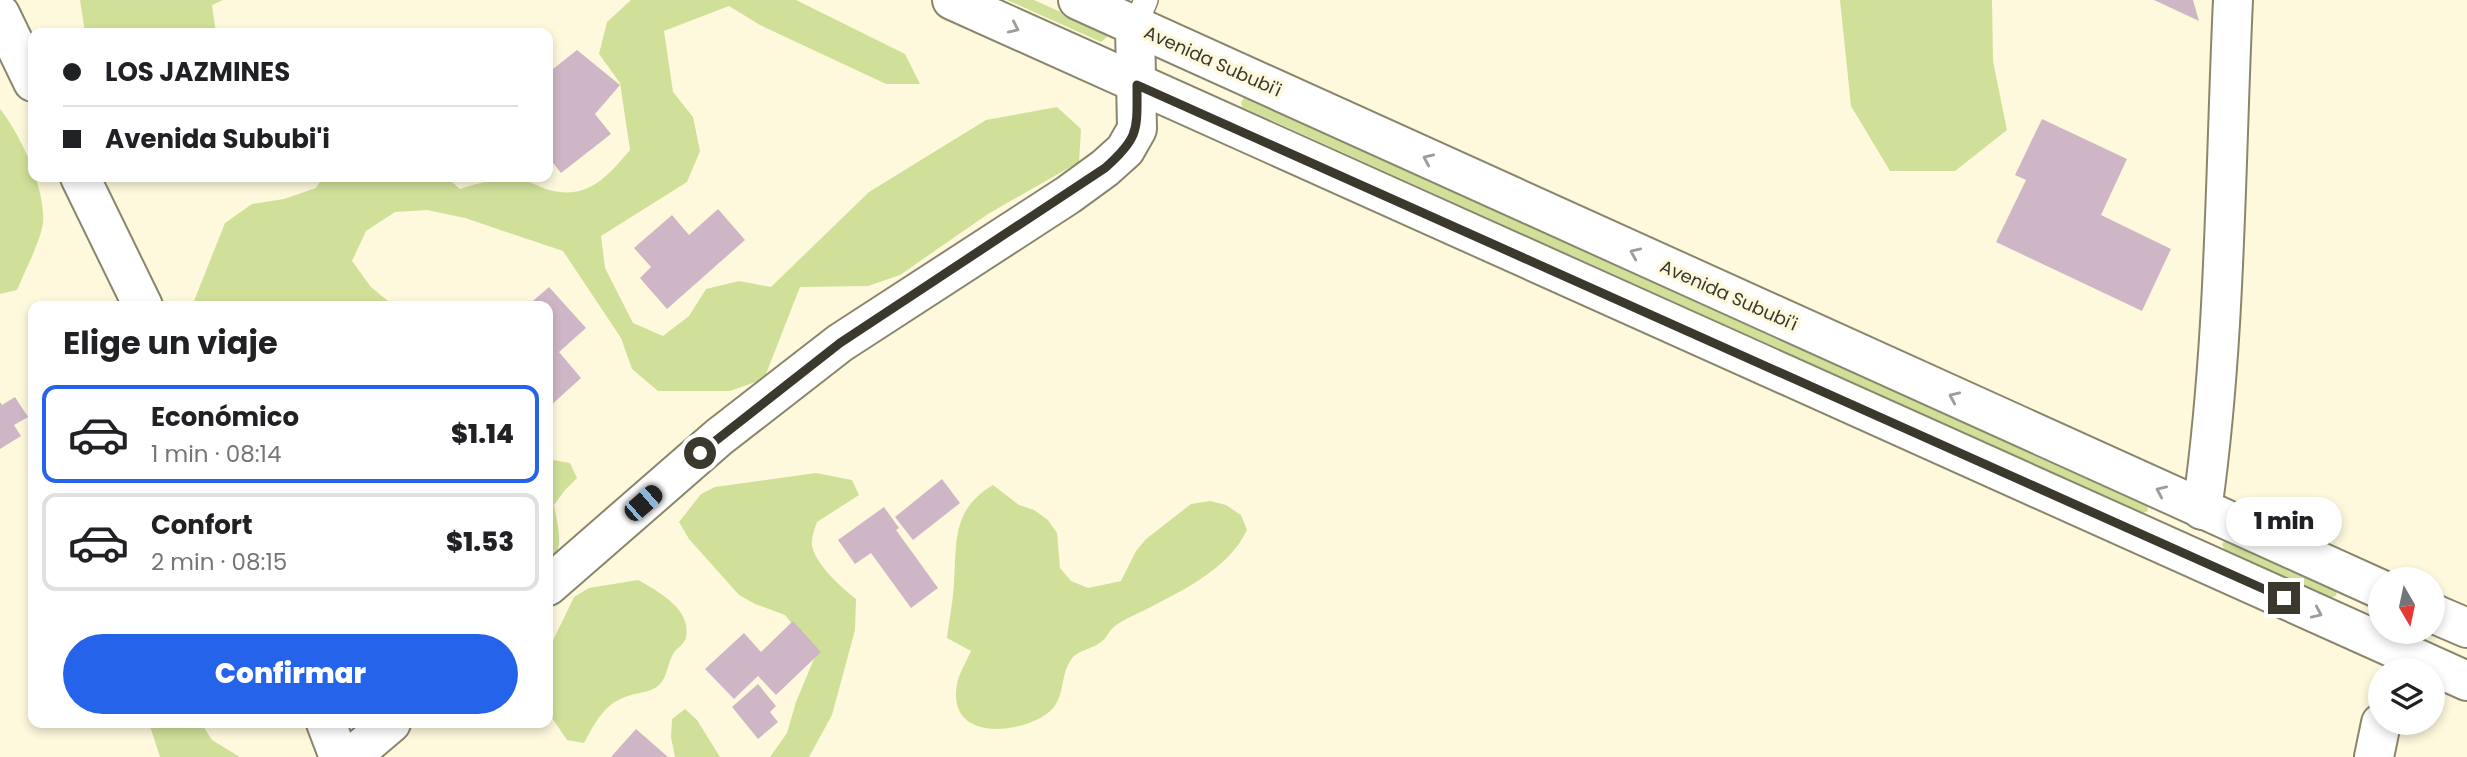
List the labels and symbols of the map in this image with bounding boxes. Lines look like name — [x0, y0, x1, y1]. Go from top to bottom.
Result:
street label: Avenida Sububi'i — [1140, 19, 1286, 103]
one-way arrow — [1007, 20, 1019, 34]
one-way arrow — [1423, 153, 1435, 167]
one-way arrow — [1630, 247, 1642, 261]
street label: Avenida Sububi'i — [1656, 253, 1802, 337]
one-way arrow — [1949, 391, 1961, 405]
route start — [684, 437, 716, 469]
car — [621, 481, 666, 525]
one-way arrow — [2156, 485, 2168, 499]
callout: 1 min — [2226, 496, 2342, 546]
north arrow — [2368, 567, 2445, 644]
route end — [2268, 582, 2300, 614]
one-way arrow — [2310, 605, 2322, 619]

